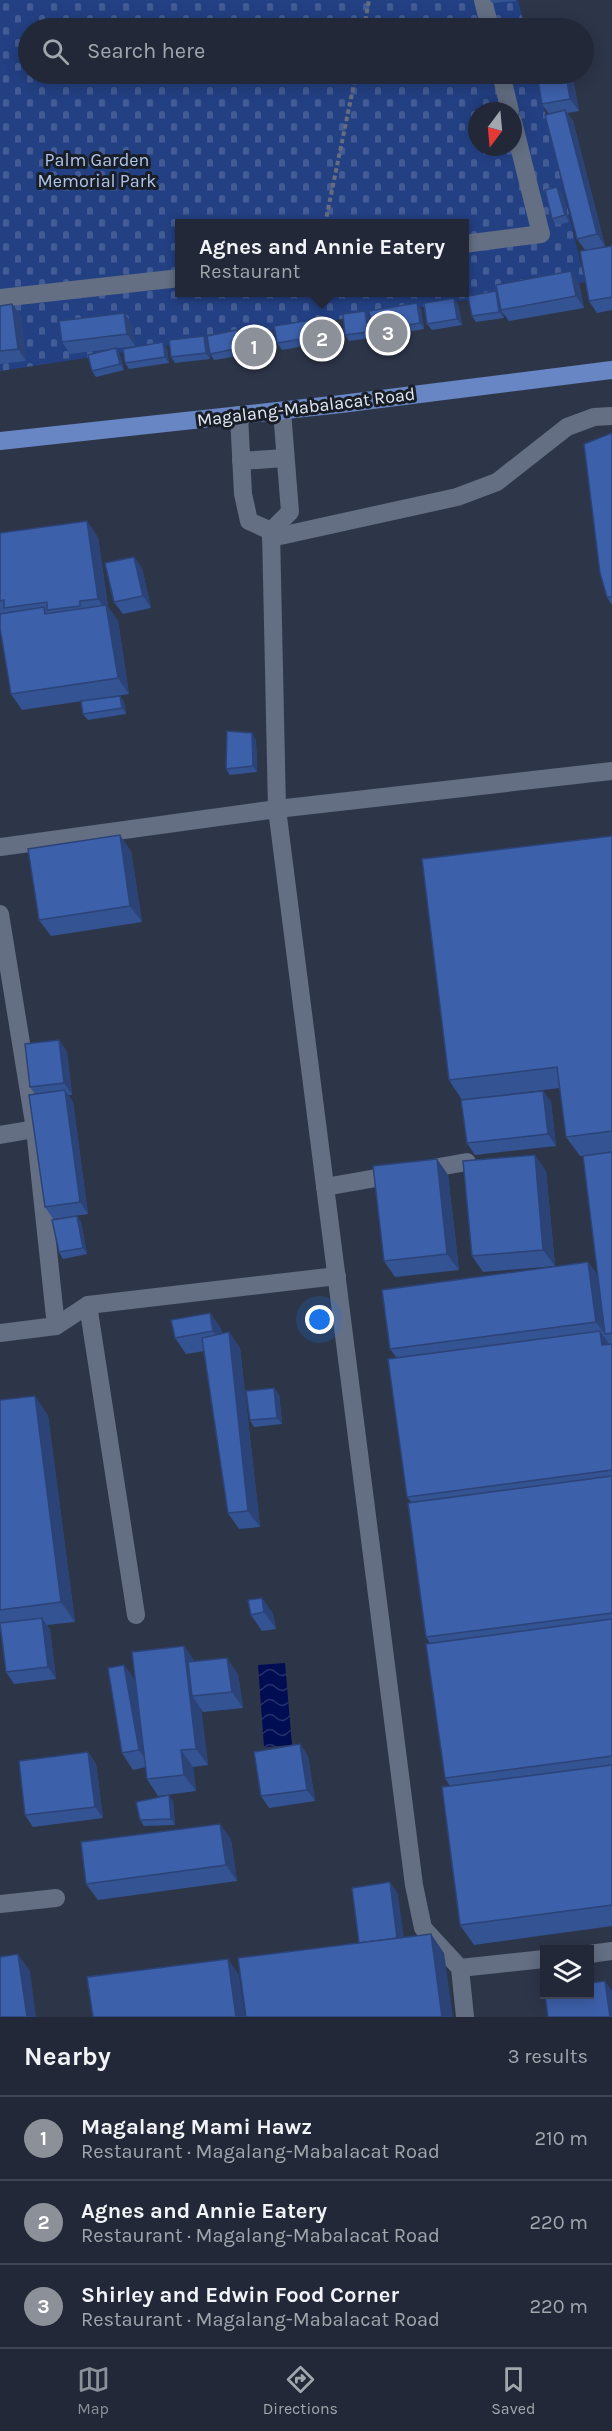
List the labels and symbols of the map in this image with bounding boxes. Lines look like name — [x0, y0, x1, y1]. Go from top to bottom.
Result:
north arrow — [468, 102, 522, 156]
park label: Palm Garden Memorial Park — [38, 149, 156, 192]
pin: 3 — [368, 310, 408, 356]
pin: 2 — [302, 316, 342, 362]
pin: 1 — [234, 324, 274, 370]
street label: Magalang-Mabalacat Road — [196, 383, 416, 431]
your location — [305, 1305, 334, 1334]

